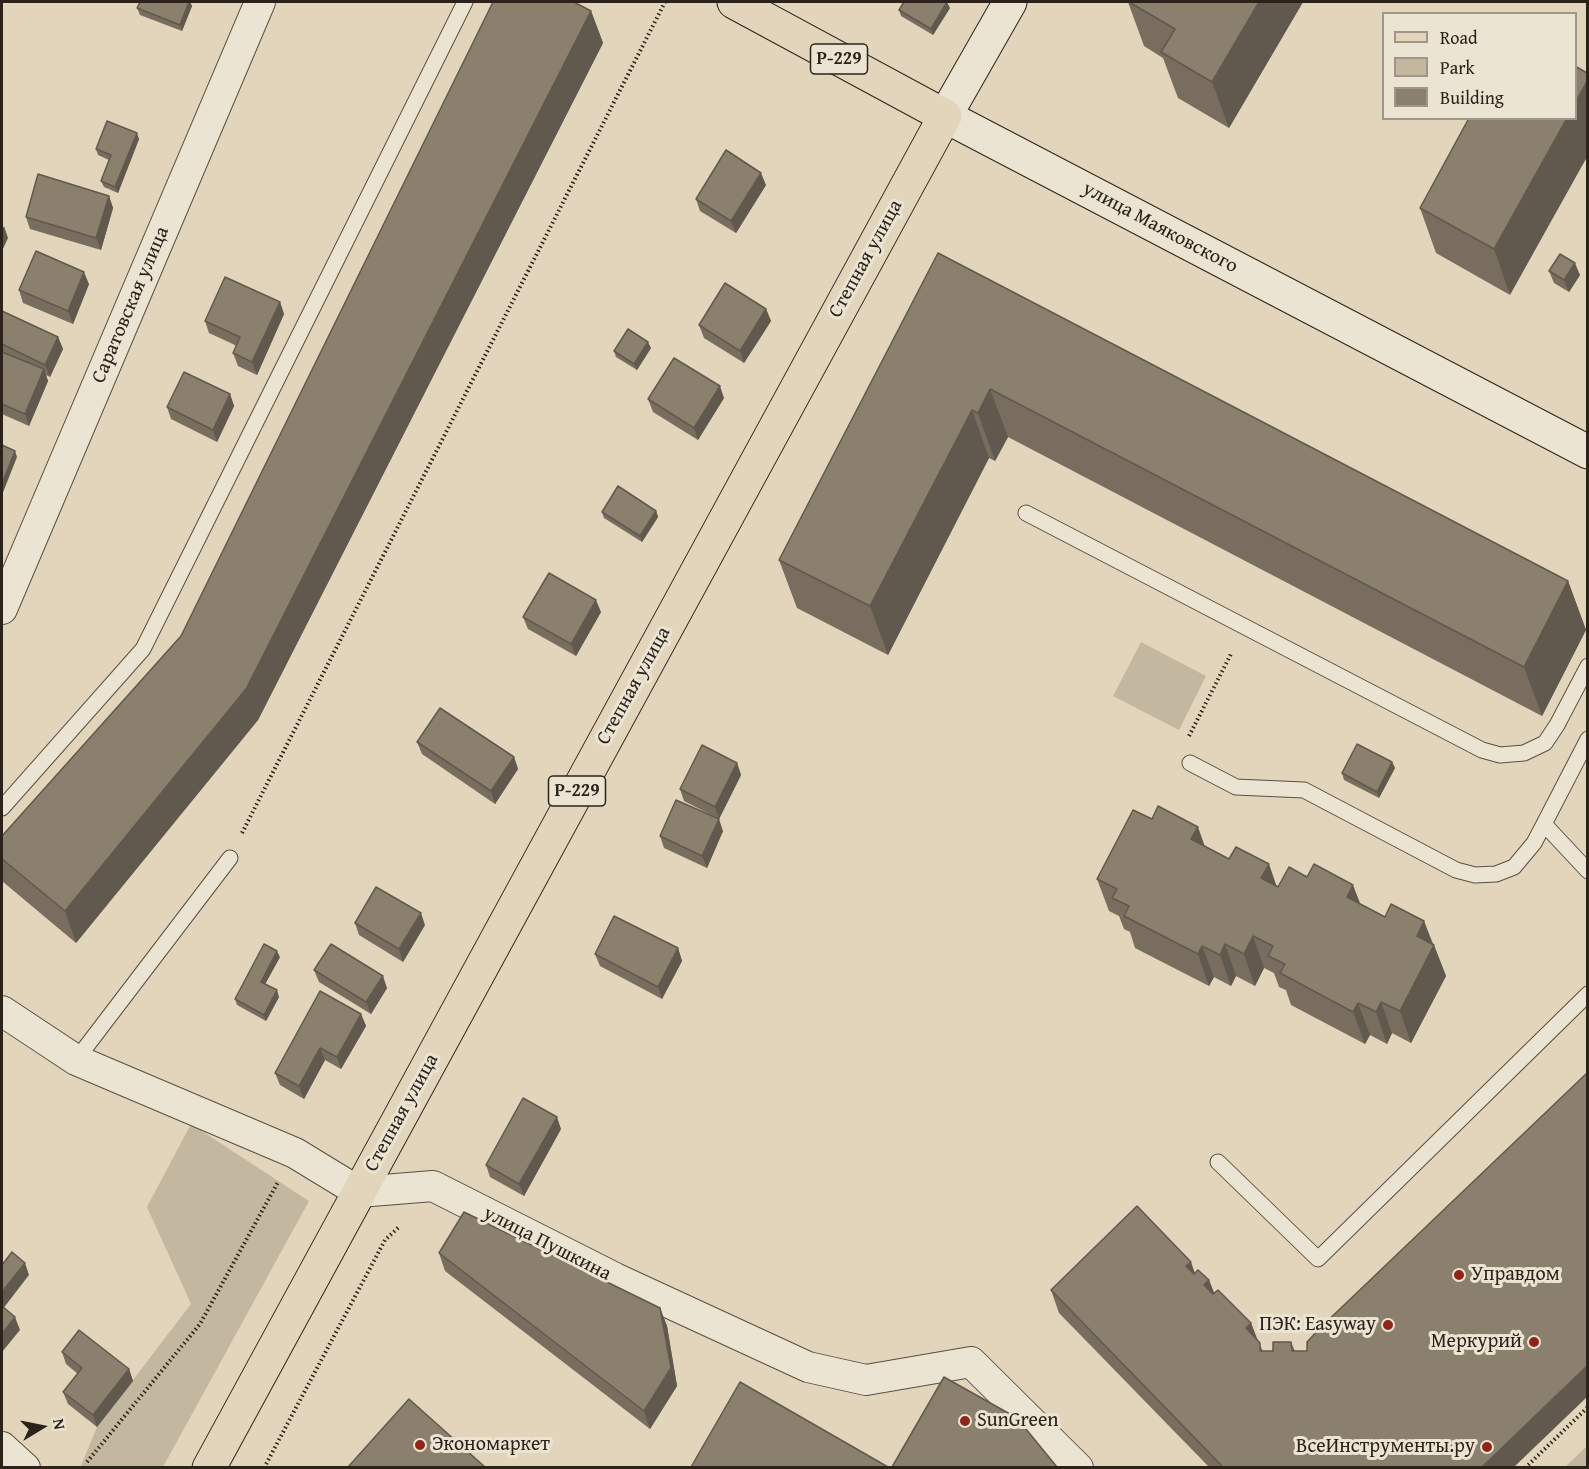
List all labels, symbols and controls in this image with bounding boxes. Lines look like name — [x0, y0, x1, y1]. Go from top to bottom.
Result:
legend — [1382, 12, 1577, 120]
text: Road — [1440, 24, 1478, 51]
road number: Р-229 — [810, 44, 868, 74]
text: Park — [1440, 54, 1475, 81]
text: Building — [1440, 84, 1504, 111]
street label: улица Маяковского — [1078, 177, 1242, 279]
street label: Степная улица — [824, 196, 908, 322]
street label: Саратовская улица — [87, 223, 175, 387]
street label: Степная улица — [592, 623, 676, 749]
road number: Р-229 — [548, 776, 606, 806]
street label: Степная улица — [360, 1050, 444, 1176]
street label: улица Пушкина — [479, 1202, 615, 1286]
place label: Управдом — [1471, 1263, 1560, 1287]
marker: Управдом — [1452, 1268, 1466, 1282]
place label: ПЭК: Easyway — [1259, 1313, 1376, 1337]
marker: ПЭК: Easyway — [1381, 1318, 1395, 1332]
place label: Меркурий — [1431, 1330, 1522, 1354]
marker: Меркурий — [1527, 1335, 1541, 1349]
north arrow — [12, 1397, 72, 1457]
place label: SunGreen — [977, 1409, 1059, 1433]
marker: SunGreen — [958, 1414, 972, 1428]
text: N — [47, 1417, 72, 1431]
place label: Экономаркет — [432, 1433, 550, 1457]
place label: ВсеИнструменты.ру — [1296, 1435, 1475, 1459]
marker: Экономаркет — [413, 1438, 427, 1452]
marker: ВсеИнструменты.ру — [1480, 1440, 1494, 1454]

